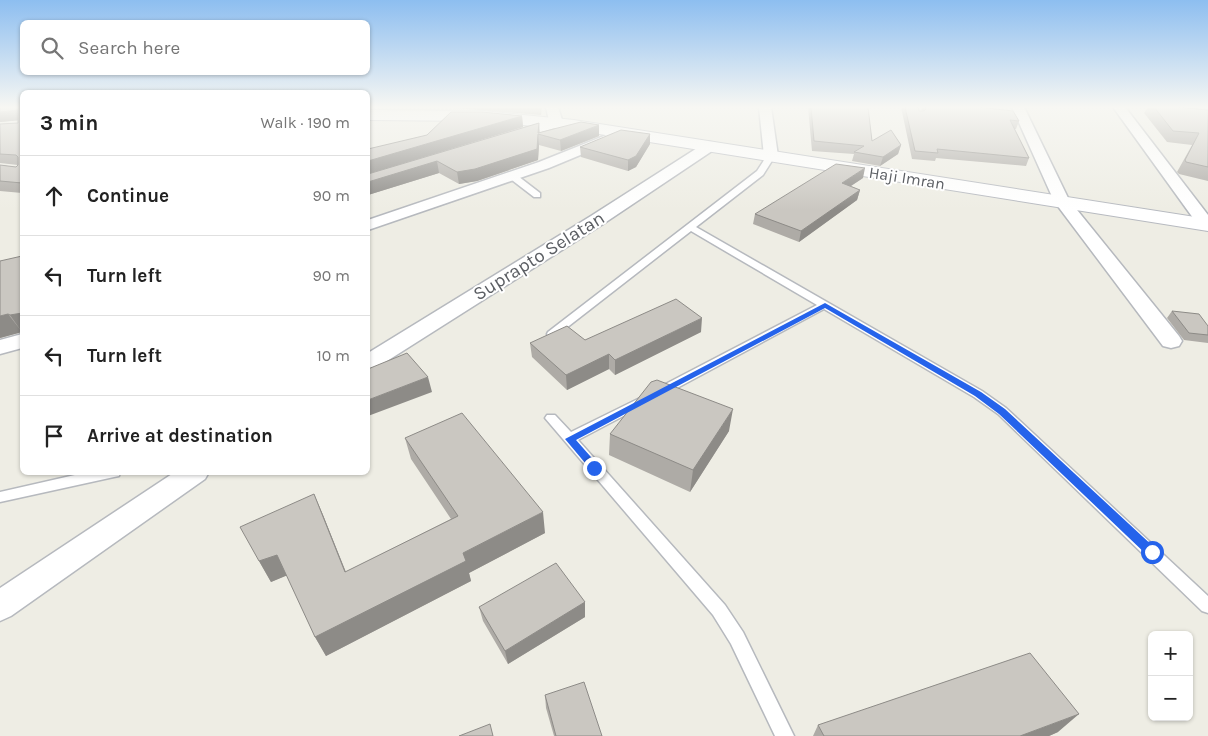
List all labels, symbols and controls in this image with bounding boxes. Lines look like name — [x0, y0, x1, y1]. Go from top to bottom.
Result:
search box — [20, 20, 370, 75]
icon: search — [38, 34, 66, 62]
text: Search here — [78, 37, 180, 59]
text: 3 min — [40, 111, 98, 135]
text: Walk · 190 m — [261, 113, 350, 132]
street label: Haji Imran — [868, 163, 946, 193]
icon: ahead — [40, 182, 68, 210]
text: Continue — [87, 185, 169, 207]
text: 90 m — [312, 186, 350, 205]
street label: Suprapto Selatan — [469, 207, 609, 305]
icon: left — [40, 262, 68, 290]
text: Turn left — [87, 265, 162, 287]
text: 90 m — [312, 266, 350, 285]
icon: left — [40, 342, 68, 370]
text: Turn left — [87, 345, 162, 367]
text: 10 m — [316, 346, 350, 365]
icon: arrive — [40, 422, 68, 450]
text: Arrive at destination — [87, 425, 273, 447]
route end — [583, 457, 606, 480]
route start — [1141, 541, 1164, 564]
map controls — [1148, 631, 1193, 721]
button: + — [1148, 631, 1193, 676]
button: − — [1148, 676, 1193, 721]

